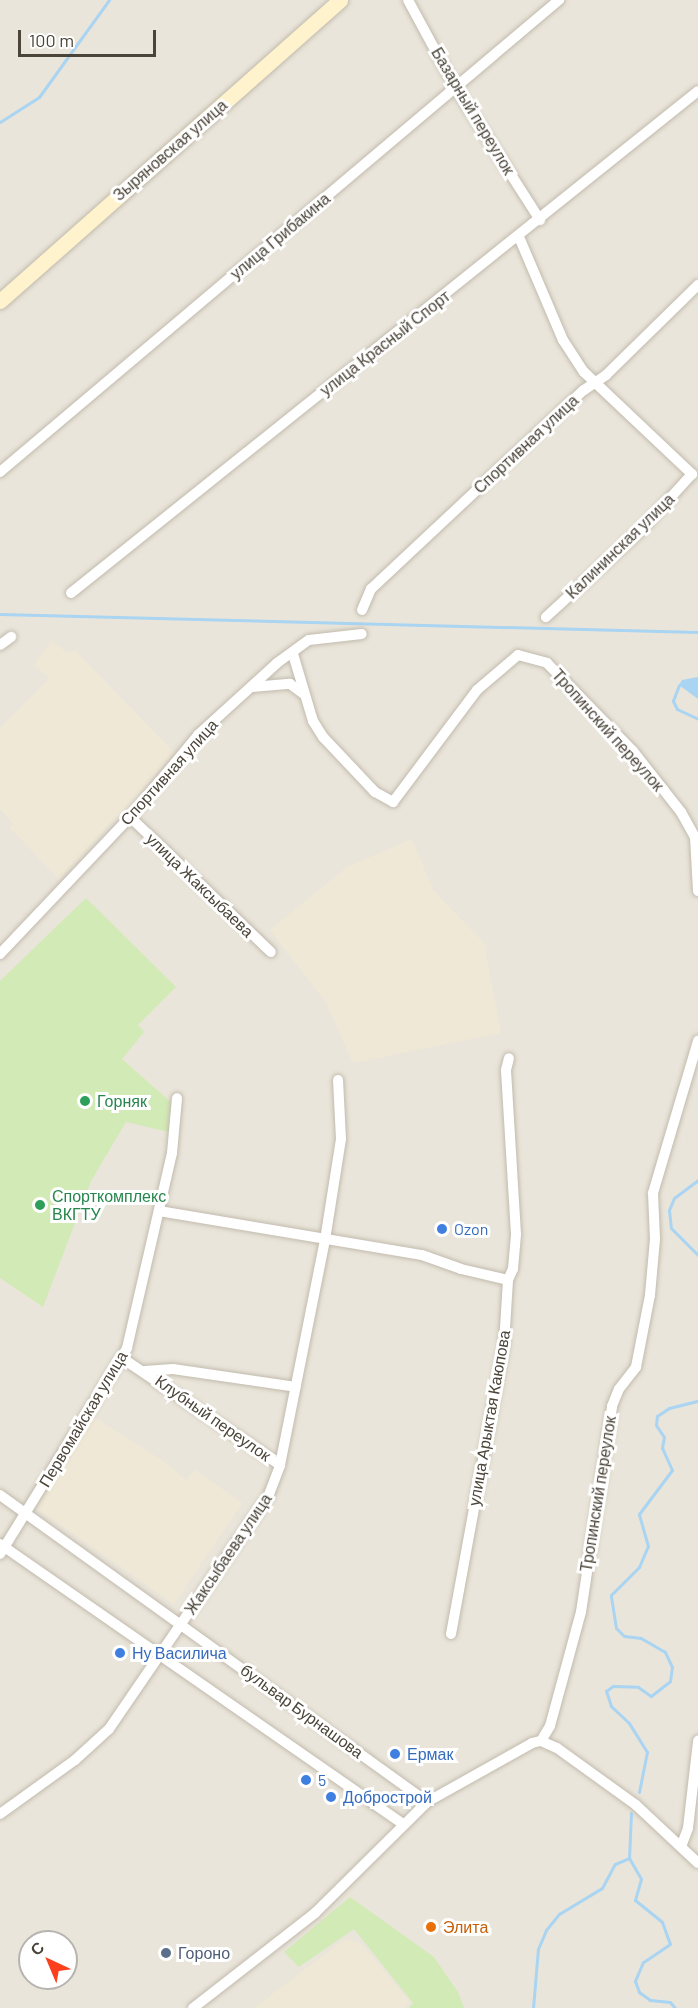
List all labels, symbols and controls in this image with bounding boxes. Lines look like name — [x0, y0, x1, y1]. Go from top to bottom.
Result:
scale bar — [21, 18, 159, 56]
text: 100 m — [29, 29, 74, 51]
street label: Базарный переулок — [427, 44, 519, 178]
street label: Зыряновская улица — [109, 95, 231, 205]
street label: улица Грибакина — [226, 189, 334, 283]
street label: улица Красный Спорт — [316, 286, 454, 400]
street label: Спортивная улица — [470, 391, 582, 497]
street label: Калининская улица — [562, 489, 678, 603]
street label: Тропинский переулок — [548, 665, 668, 795]
street label: Спортивная улица — [116, 715, 222, 829]
street label: улица Жаксыбаева — [142, 829, 258, 941]
place label: Горняк — [97, 1091, 147, 1111]
marker: Горняк — [78, 1094, 92, 1108]
place label: Спорткомплекс ВКГТУ — [52, 1186, 166, 1224]
marker: Спорткомплекс ВКГТУ — [33, 1198, 47, 1212]
place label: Ozon — [454, 1219, 488, 1239]
marker: Ozon — [435, 1222, 449, 1236]
street label: улица Арыктая Каюпова — [464, 1329, 514, 1507]
street label: Первомайская улица — [35, 1347, 131, 1491]
street label: Клубный переулок — [151, 1371, 275, 1465]
street label: Тропинский переулок — [576, 1415, 620, 1573]
street label: Жаксыбаева улица — [180, 1490, 276, 1618]
place label: Ну Василича — [132, 1643, 227, 1663]
marker: Ну Василича — [113, 1646, 127, 1660]
street label: бульвар Бурнашова — [237, 1660, 367, 1762]
place label: Ермак — [407, 1744, 453, 1764]
marker: Ермак — [388, 1747, 402, 1761]
place label: 5 — [318, 1770, 326, 1790]
marker: 5 — [299, 1773, 313, 1787]
place label: Добрострой — [343, 1787, 432, 1807]
marker: Добрострой — [324, 1790, 338, 1804]
place label: Элита — [443, 1917, 488, 1937]
marker: Элита — [424, 1920, 438, 1934]
north arrow — [18, 1930, 78, 1990]
text: С — [26, 1937, 47, 1959]
place label: Гороно — [178, 1943, 230, 1963]
marker: Гороно — [159, 1946, 173, 1960]

